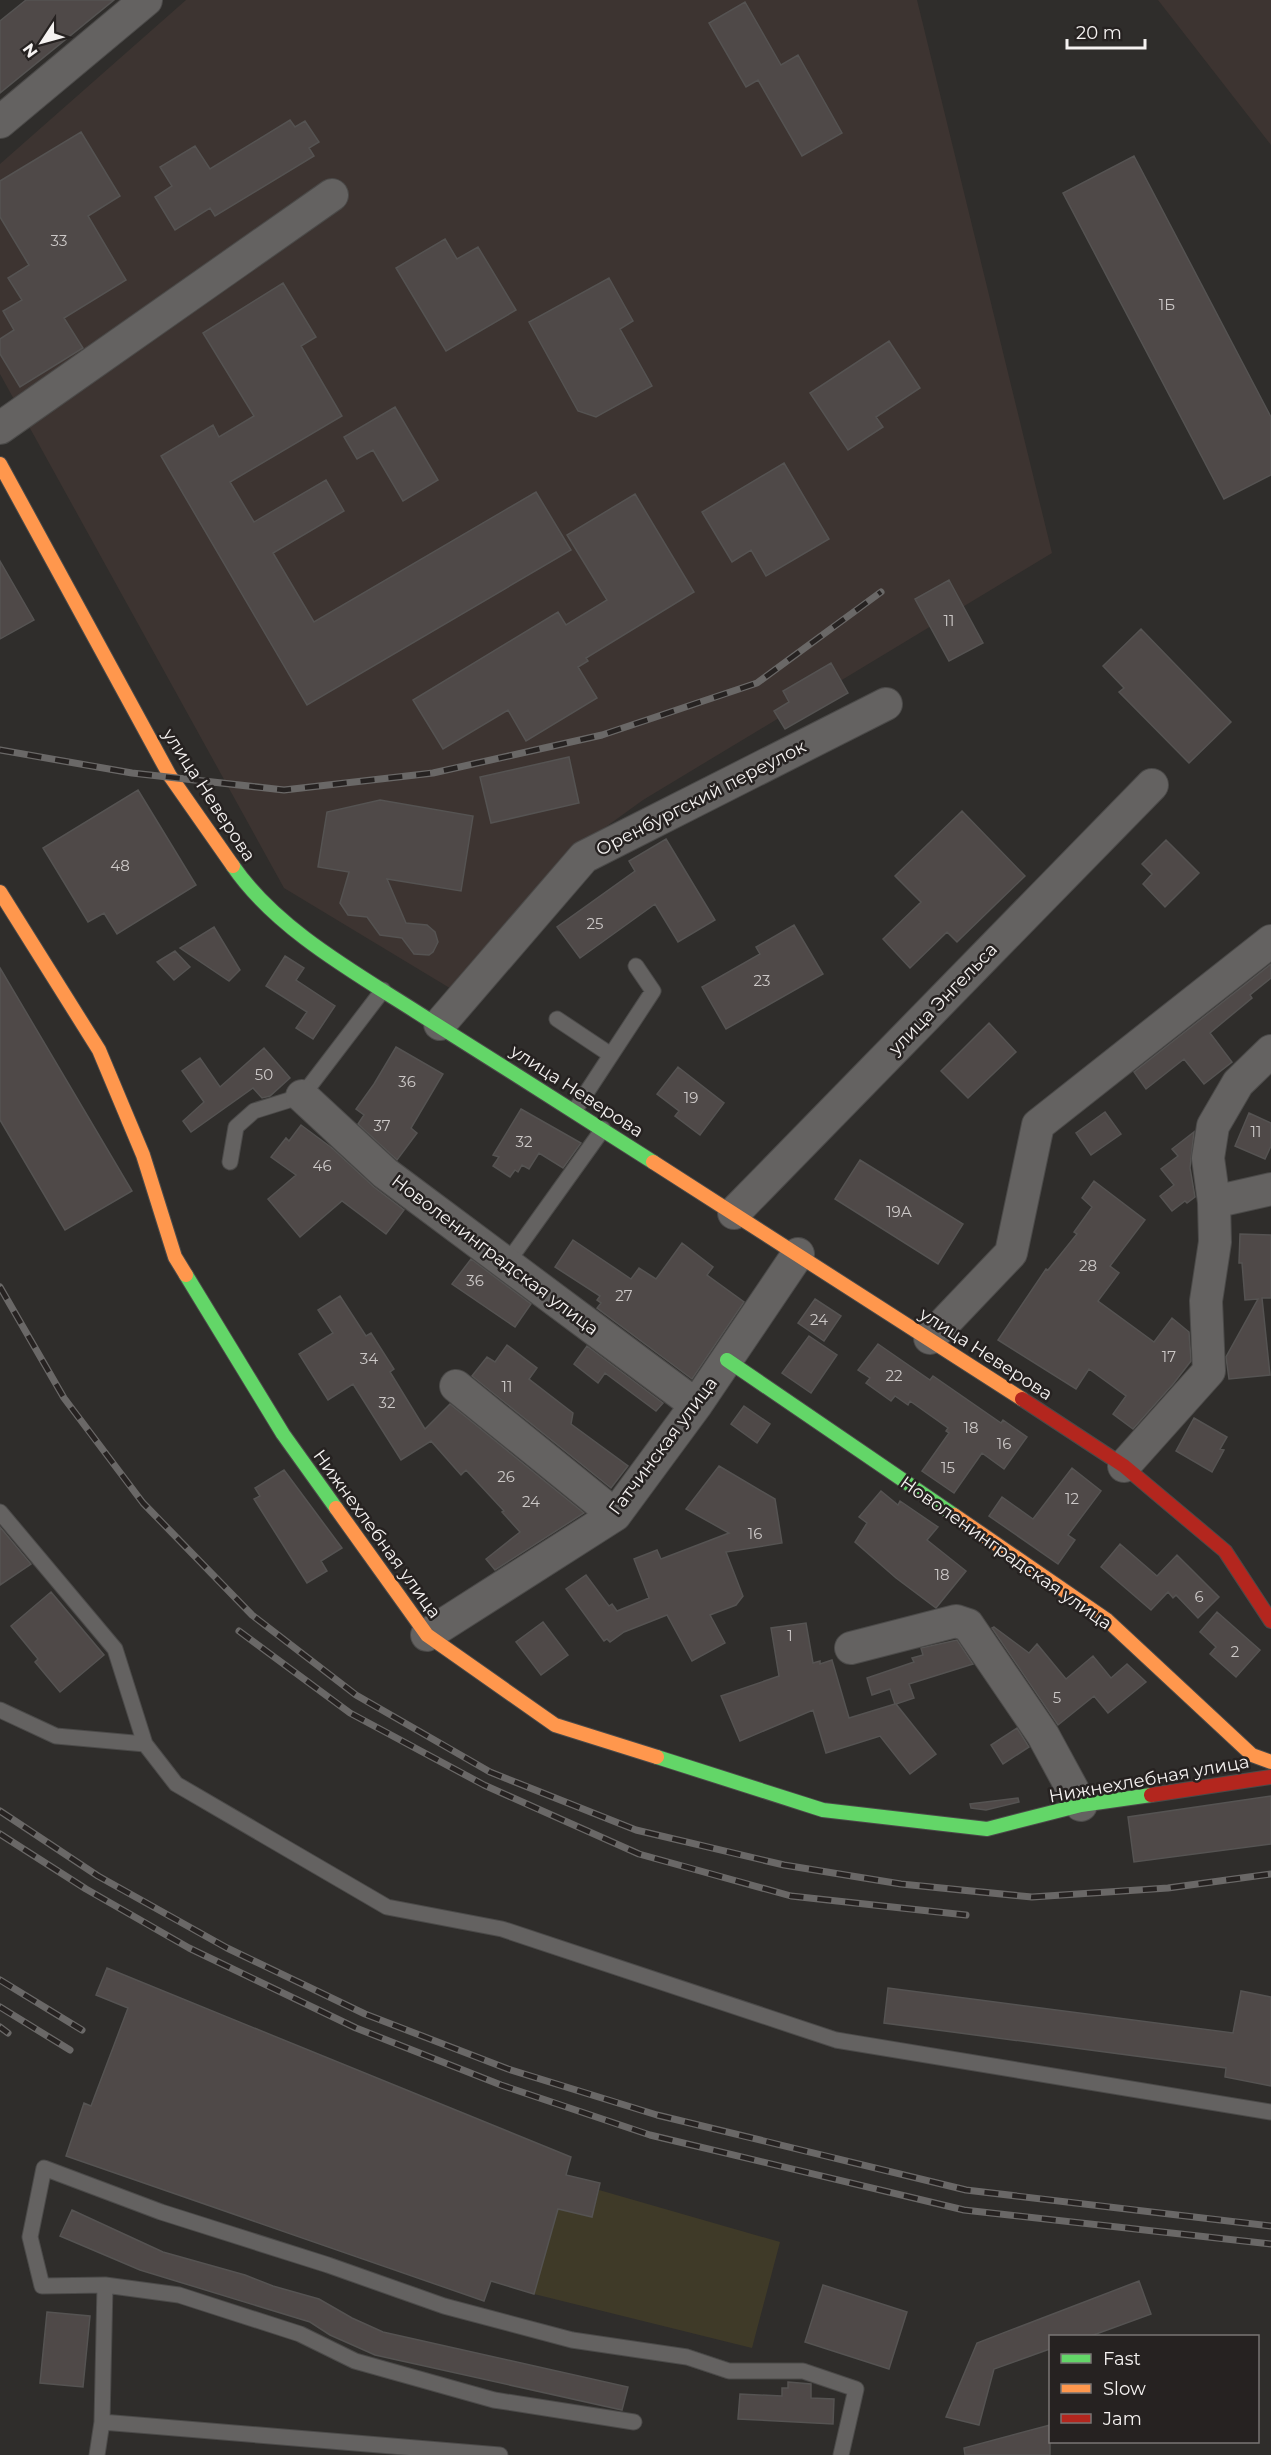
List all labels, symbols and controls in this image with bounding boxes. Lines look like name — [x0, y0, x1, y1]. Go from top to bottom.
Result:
north arrow — [12, 12, 72, 72]
scale bar — [1067, 12, 1145, 50]
text: 20 m — [1076, 22, 1122, 44]
text: N — [19, 40, 42, 61]
house number: 33 — [51, 231, 67, 250]
house number: 1Б — [1159, 295, 1175, 314]
house number: 11 — [944, 611, 954, 630]
street label: улица Неверова — [157, 724, 260, 866]
street label: Оренбургский переулок — [592, 735, 810, 861]
house number: 48 — [110, 856, 130, 875]
house number: 25 — [586, 914, 604, 933]
street label: улица Энгельса — [883, 939, 1002, 1060]
house number: 23 — [754, 971, 770, 990]
street label: улица Неверова — [506, 1039, 648, 1142]
house number: 50 — [255, 1065, 273, 1084]
house number: 36 — [398, 1072, 416, 1091]
house number: 19 — [684, 1088, 698, 1107]
house number: 37 — [373, 1116, 391, 1135]
house number: 11 — [1251, 1122, 1261, 1141]
house number: 32 — [516, 1132, 532, 1151]
house number: 46 — [312, 1156, 332, 1175]
street label: Новоленинградская улица — [387, 1170, 603, 1340]
house number: 19А — [886, 1202, 912, 1221]
house number: 28 — [1079, 1256, 1097, 1275]
house number: 36 — [466, 1271, 484, 1290]
house number: 27 — [615, 1286, 633, 1305]
street label: улица Неверова — [915, 1302, 1057, 1405]
house number: 24 — [810, 1310, 828, 1329]
house number: 17 — [1162, 1347, 1176, 1366]
house number: 34 — [360, 1349, 378, 1368]
house number: 22 — [885, 1366, 903, 1385]
street label: Гатчинская улица — [604, 1373, 722, 1519]
house number: 11 — [502, 1377, 512, 1396]
house number: 32 — [379, 1393, 395, 1412]
house number: 18 — [964, 1418, 979, 1437]
house number: 16 — [997, 1434, 1011, 1453]
street label: Нижнехлебная улица — [308, 1445, 446, 1623]
house number: 15 — [941, 1458, 955, 1477]
house number: 26 — [497, 1467, 515, 1486]
street label: Новоленинградская улица — [896, 1471, 1116, 1635]
house number: 12 — [1065, 1489, 1079, 1508]
house number: 24 — [522, 1492, 540, 1511]
house number: 16 — [748, 1524, 762, 1543]
house number: 18 — [935, 1565, 950, 1584]
house number: 6 — [1194, 1587, 1204, 1606]
house number: 1 — [787, 1626, 793, 1645]
house number: 2 — [1231, 1642, 1239, 1661]
house number: 5 — [1053, 1688, 1061, 1707]
street label: Нижнехлебная улица — [1047, 1751, 1251, 1807]
legend — [1049, 2335, 1259, 2443]
text: Fast — [1103, 2348, 1141, 2370]
text: Slow — [1103, 2378, 1146, 2400]
text: Jam — [1102, 2408, 1142, 2430]

